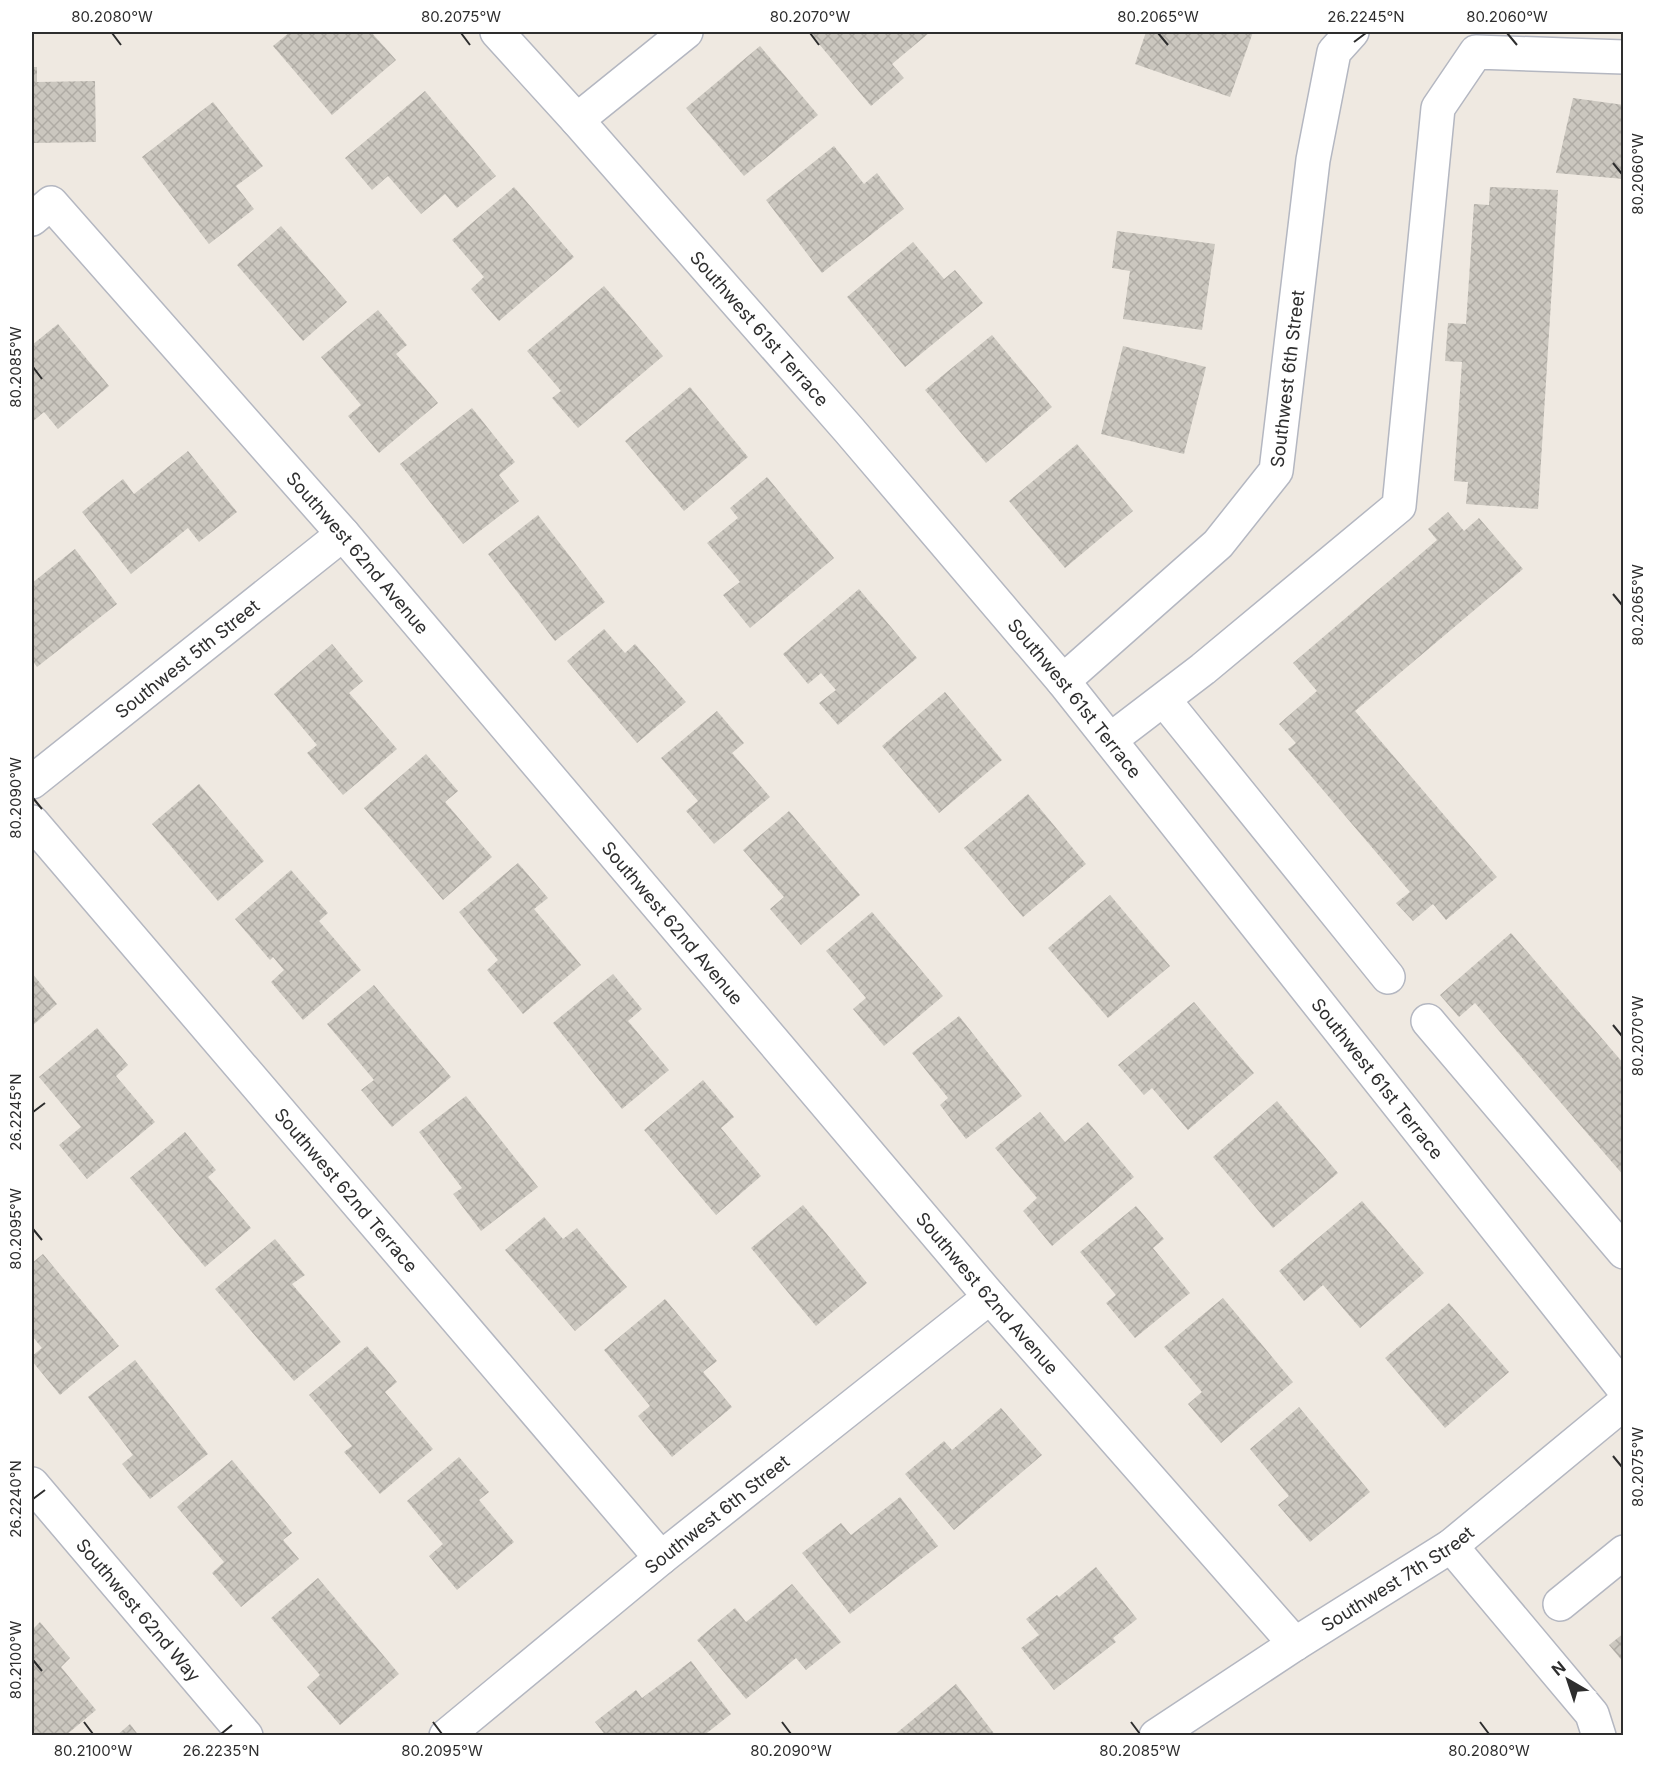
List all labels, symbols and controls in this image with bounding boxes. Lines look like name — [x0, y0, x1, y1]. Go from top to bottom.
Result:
text: 80.2080°W — [71, 7, 153, 26]
text: 80.2075°W — [421, 7, 501, 26]
text: 80.2070°W — [770, 7, 850, 26]
text: 80.2065°W — [1117, 7, 1199, 26]
text: 26.2245°N — [1327, 7, 1405, 26]
text: 80.2060°W — [1466, 7, 1548, 26]
text: 80.2060°W — [1628, 133, 1647, 215]
street label: Southwest 61st Terrace — [686, 246, 833, 410]
street label: Southwest 6th Street — [1266, 289, 1308, 469]
text: 80.2085°W — [6, 326, 25, 408]
street label: Southwest 62nd Avenue — [282, 467, 433, 638]
text: 80.2065°W — [1628, 564, 1647, 646]
street label: Southwest 5th Street — [111, 595, 263, 722]
street label: Southwest 61st Terrace — [1004, 614, 1146, 782]
text: 80.2090°W — [6, 757, 25, 839]
street label: Southwest 62nd Avenue — [598, 837, 748, 1009]
street label: Southwest 61st Terrace — [1308, 994, 1448, 1163]
text: 80.2070°W — [1628, 996, 1647, 1076]
text: 26.2245°N — [6, 1073, 25, 1151]
street label: Southwest 62nd Terrace — [270, 1104, 422, 1276]
text: 80.2095°W — [6, 1188, 25, 1270]
street label: Southwest 62nd Avenue — [912, 1208, 1063, 1378]
text: 80.2075°W — [1628, 1427, 1647, 1507]
street label: Southwest 6th Street — [640, 1450, 793, 1578]
text: 26.2240°N — [6, 1460, 25, 1538]
street label: Southwest 7th Street — [1317, 1521, 1478, 1636]
street label: Southwest 62nd Way — [72, 1534, 205, 1685]
text: 80.2100°W — [6, 1621, 25, 1699]
north arrow — [1538, 1650, 1598, 1710]
text: N — [1548, 1657, 1570, 1680]
text: 80.2100°W — [54, 1741, 132, 1760]
text: 26.2235°N — [182, 1741, 260, 1760]
text: 80.2095°W — [401, 1741, 483, 1760]
text: 80.2090°W — [750, 1741, 832, 1760]
text: 80.2085°W — [1099, 1741, 1181, 1760]
text: 80.2080°W — [1448, 1741, 1530, 1760]

